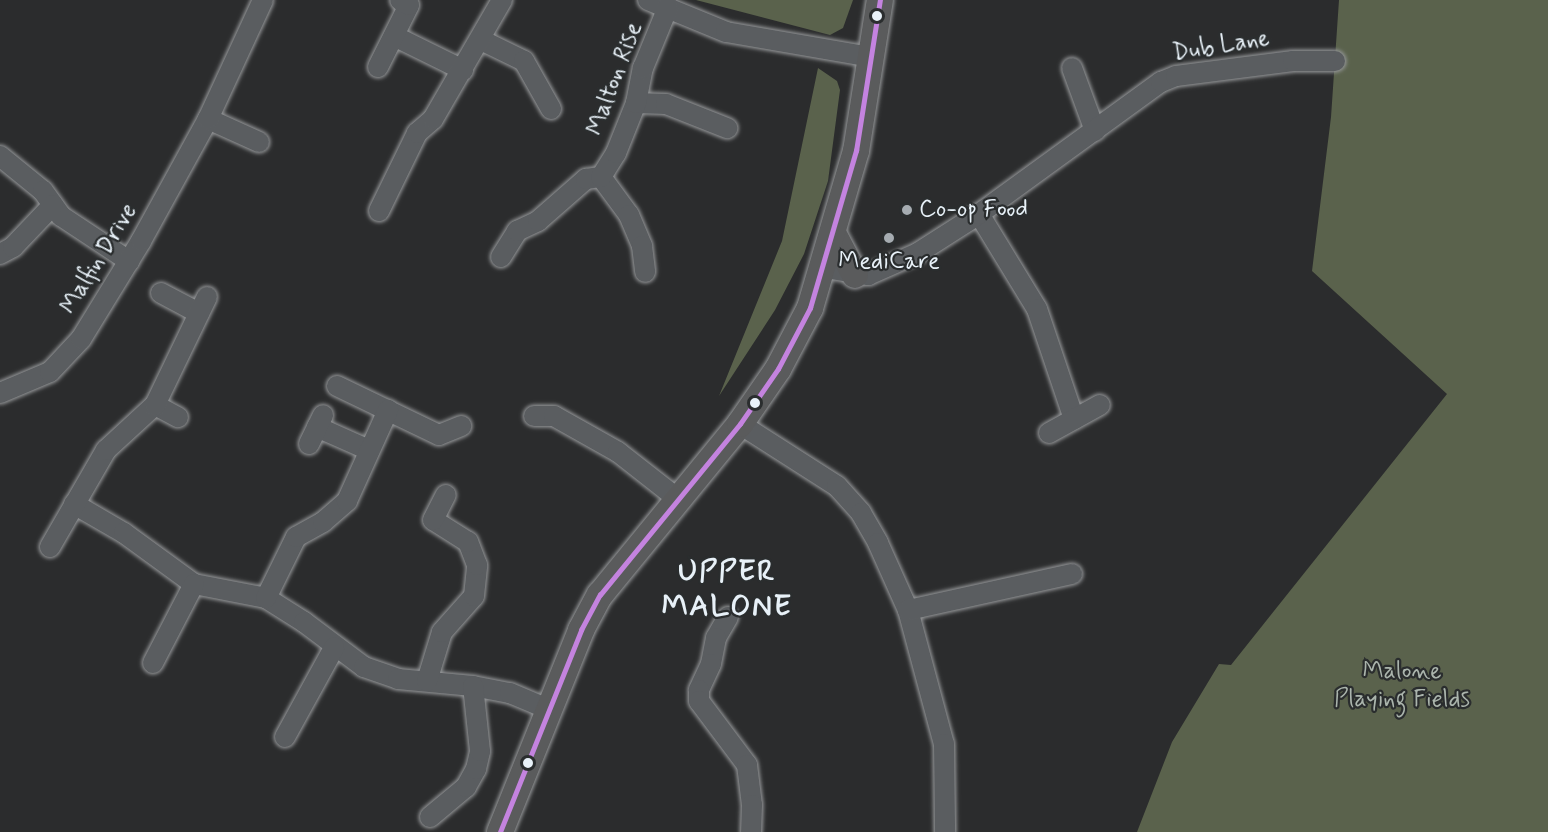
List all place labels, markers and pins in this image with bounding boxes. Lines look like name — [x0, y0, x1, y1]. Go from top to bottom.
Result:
unlabelled marker — [871, 10, 883, 22]
place label: Co-op Food — [919, 196, 1028, 224]
marker: Co-op Food — [900, 203, 914, 217]
marker: MediCare — [882, 231, 896, 245]
place label: MediCare — [838, 248, 940, 276]
unlabelled marker — [749, 397, 761, 409]
unlabelled marker — [522, 757, 534, 769]

